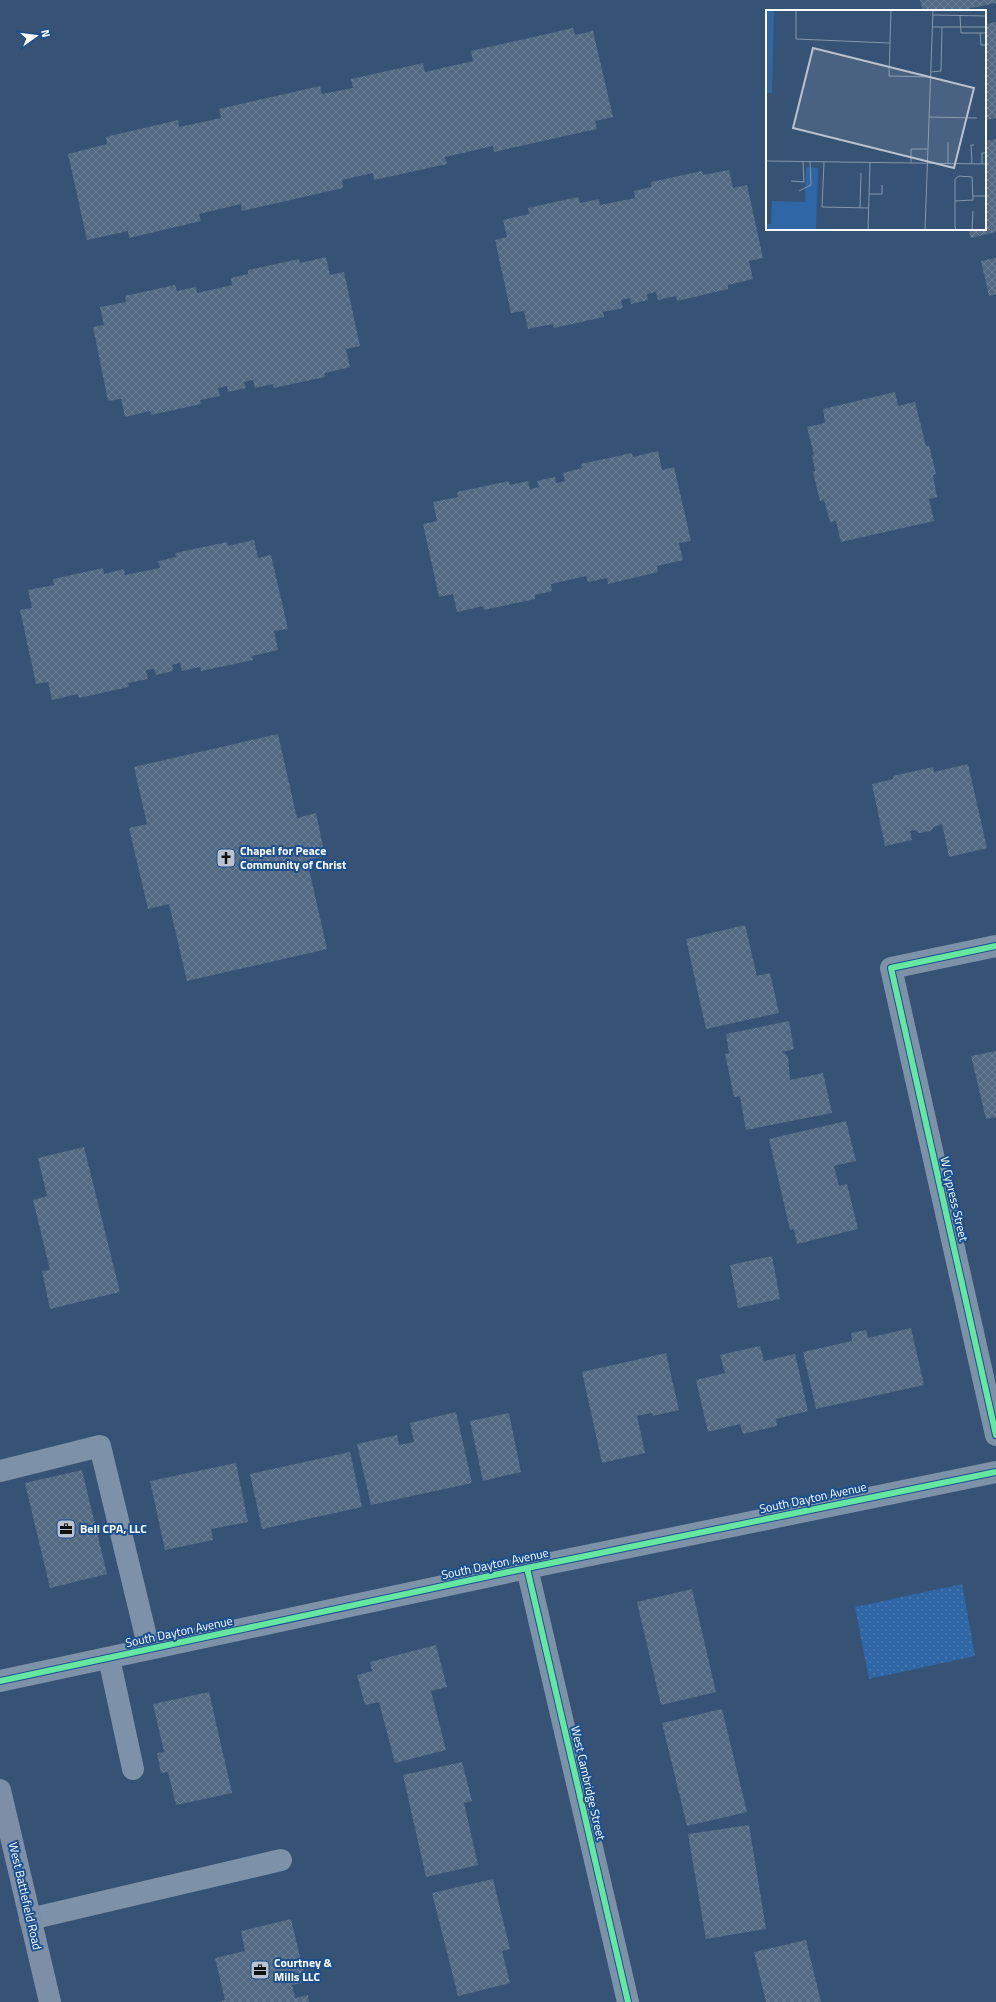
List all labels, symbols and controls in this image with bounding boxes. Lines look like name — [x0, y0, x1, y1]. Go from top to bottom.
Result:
inset map — [766, 10, 986, 230]
north arrow — [16, 16, 56, 56]
text: N — [37, 28, 54, 39]
place label: Chapel for Peace Community of Christ — [240, 841, 347, 874]
church icon: Chapel for Peace Community of Christ — [215, 847, 237, 869]
street label: W Cypress Street — [935, 1155, 974, 1244]
street label: South Dayton Avenue — [758, 1477, 868, 1518]
office icon: Bell CPA, LLC — [55, 1518, 77, 1540]
place label: Bell CPA, LLC — [80, 1519, 147, 1538]
street label: South Dayton Avenue — [440, 1543, 550, 1584]
street label: South Dayton Avenue — [124, 1611, 234, 1652]
street label: West Cambridge Street — [566, 1724, 611, 1843]
street label: West Battlefield Road — [4, 1840, 47, 1952]
place label: Courtney & Mills LLC — [274, 1953, 333, 1986]
office icon: Courtney & Mills LLC — [249, 1959, 271, 1981]

